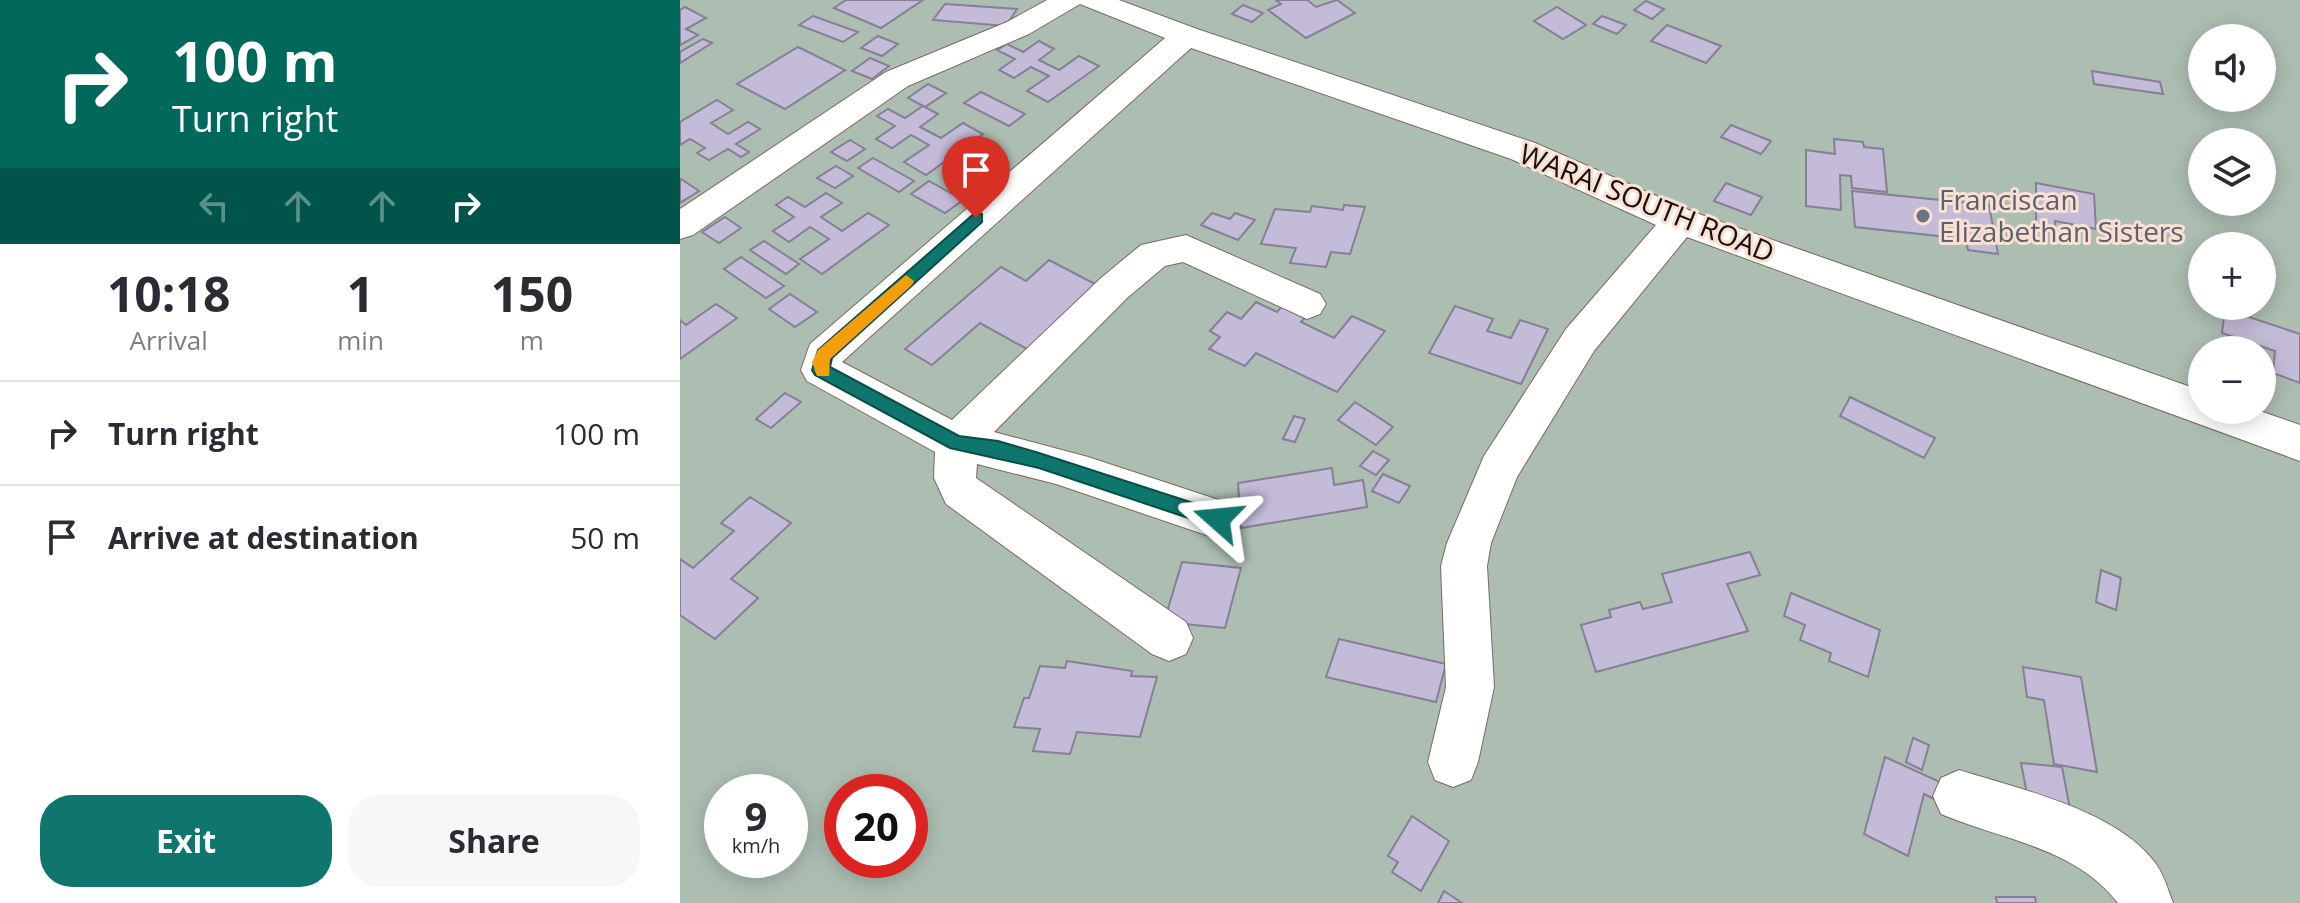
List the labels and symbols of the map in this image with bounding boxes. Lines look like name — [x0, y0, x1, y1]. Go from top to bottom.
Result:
street label: WARAI SOUTH ROAD — [1514, 134, 1780, 271]
pin — [942, 136, 1010, 218]
place label: Franciscan Elizabethan Sisters — [1939, 180, 2184, 250]
marker: Franciscan Elizabethan Sisters — [1914, 207, 1932, 225]
position arrow — [1176, 477, 1260, 561]
speed limit sign: 20 — [824, 774, 928, 878]

